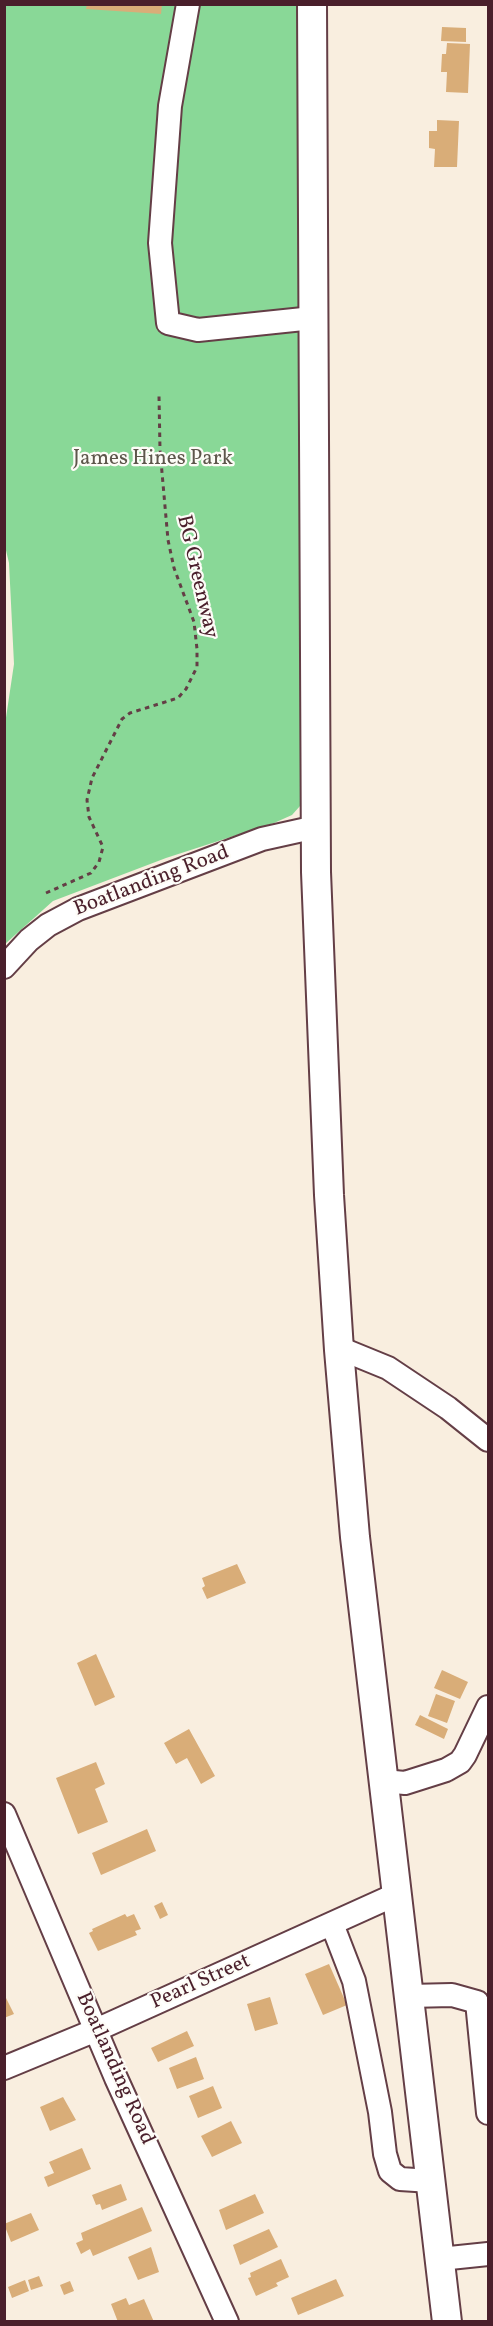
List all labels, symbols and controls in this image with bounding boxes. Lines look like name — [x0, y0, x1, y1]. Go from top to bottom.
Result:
park label: James Hines Park — [73, 447, 233, 473]
street label: BG Greenway — [170, 513, 222, 641]
street label: Boatlanding Road — [71, 841, 233, 923]
street label: Pearl Street — [147, 1950, 255, 2016]
street label: Boatlanding Road — [69, 1989, 159, 2149]

